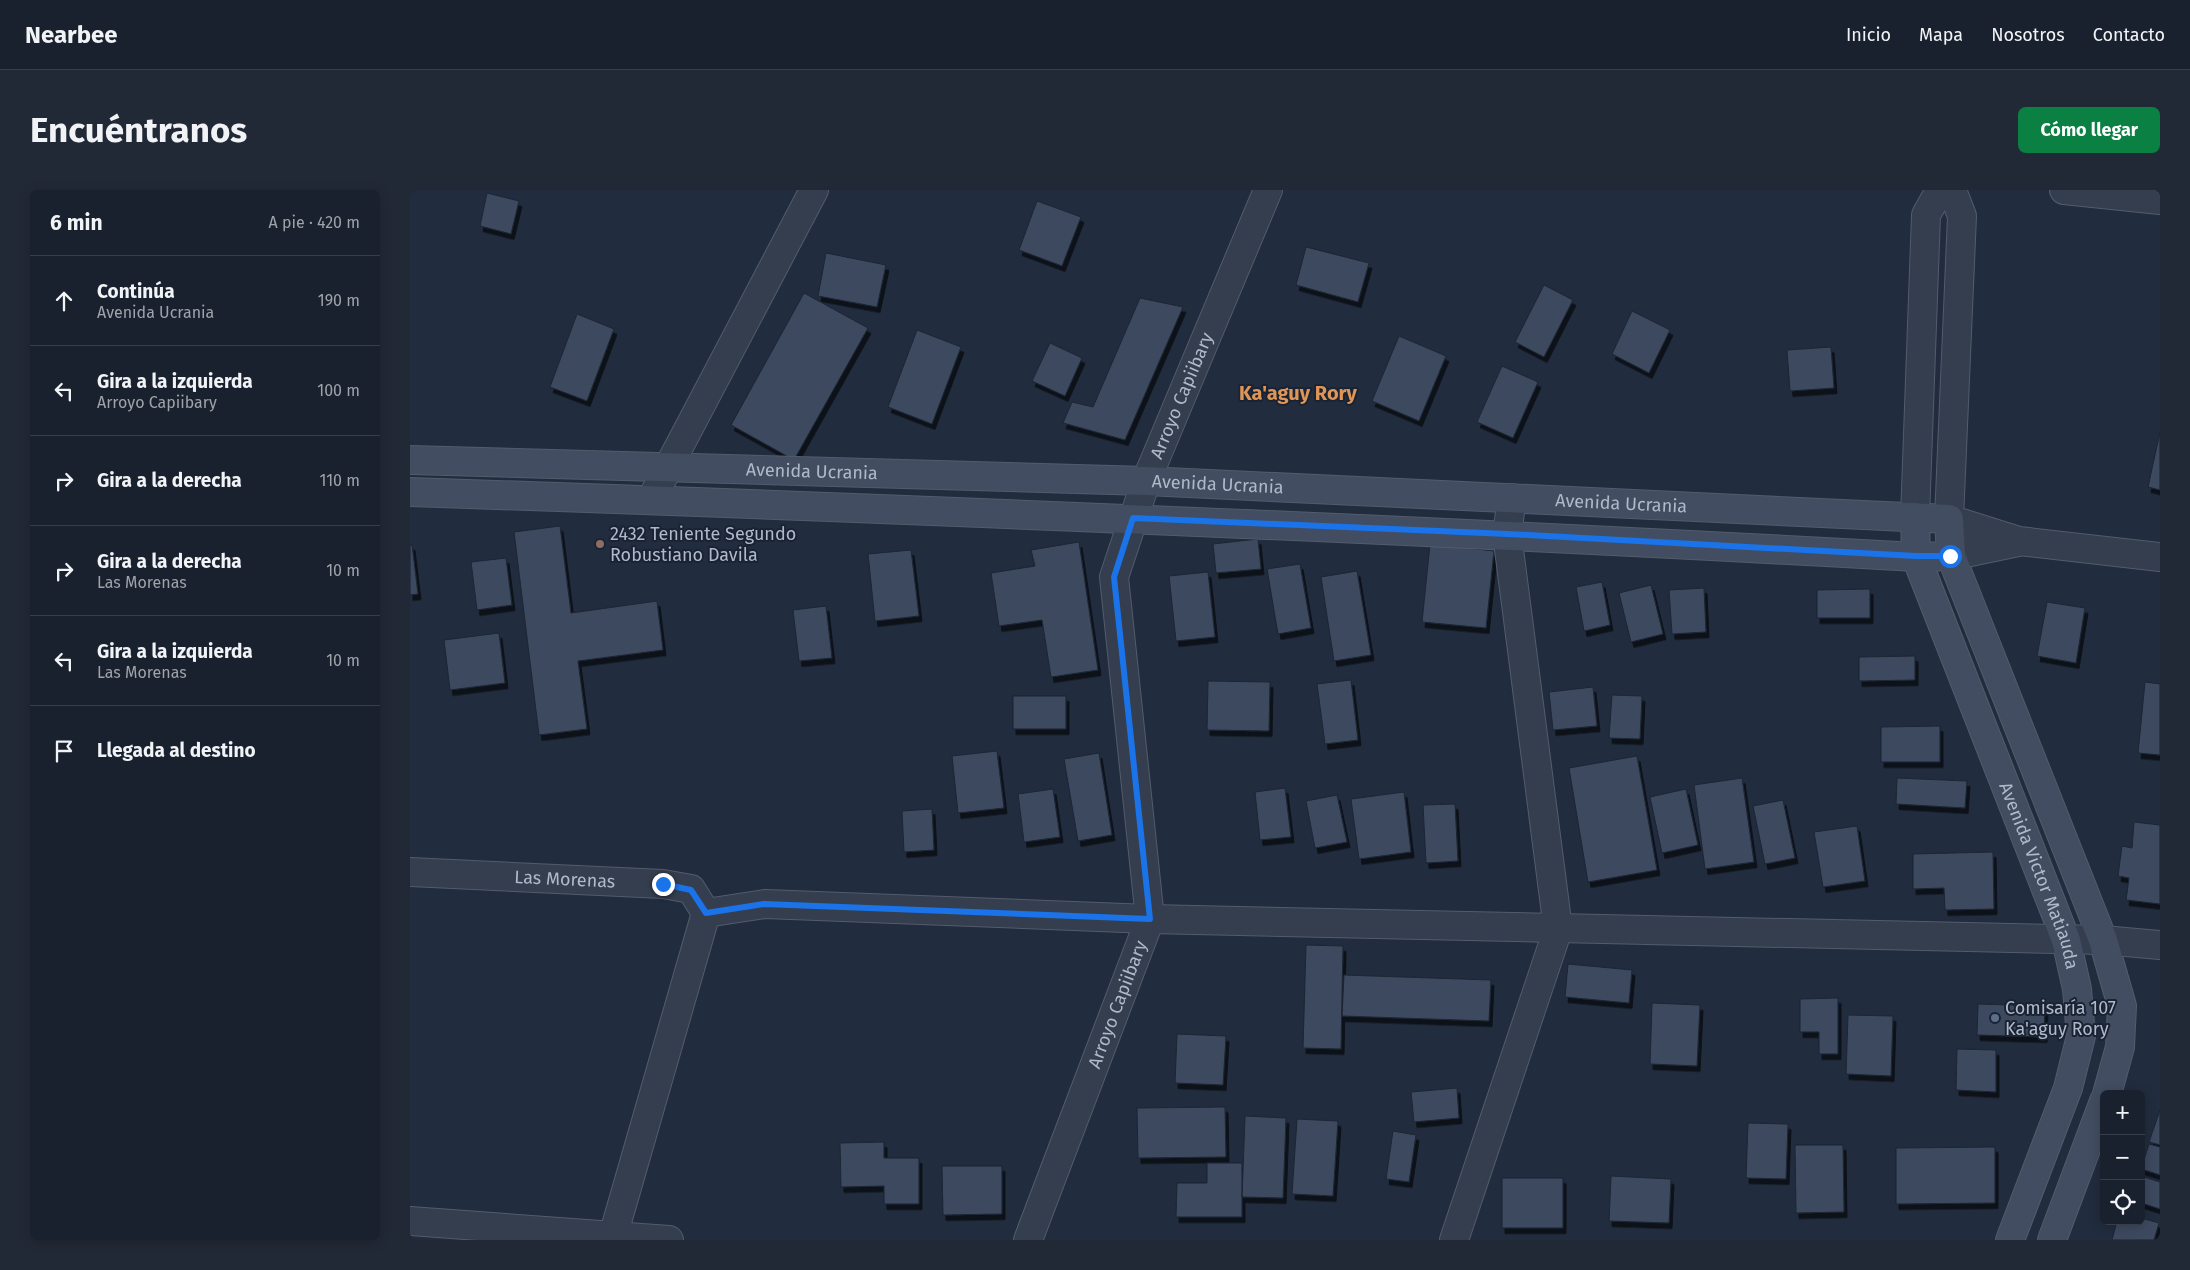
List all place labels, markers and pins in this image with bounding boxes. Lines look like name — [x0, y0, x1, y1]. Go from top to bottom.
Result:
place label: 2432 Teniente Segundo Robustiano Davila — [610, 523, 796, 566]
marker: 2432 Teniente Segundo Robustiano Davila — [594, 538, 606, 550]
place label: Comisaría 107 Ka'aguy Rory — [2005, 997, 2116, 1040]
marker: Comisaría 107 Ka'aguy Rory — [1989, 1012, 2001, 1024]

